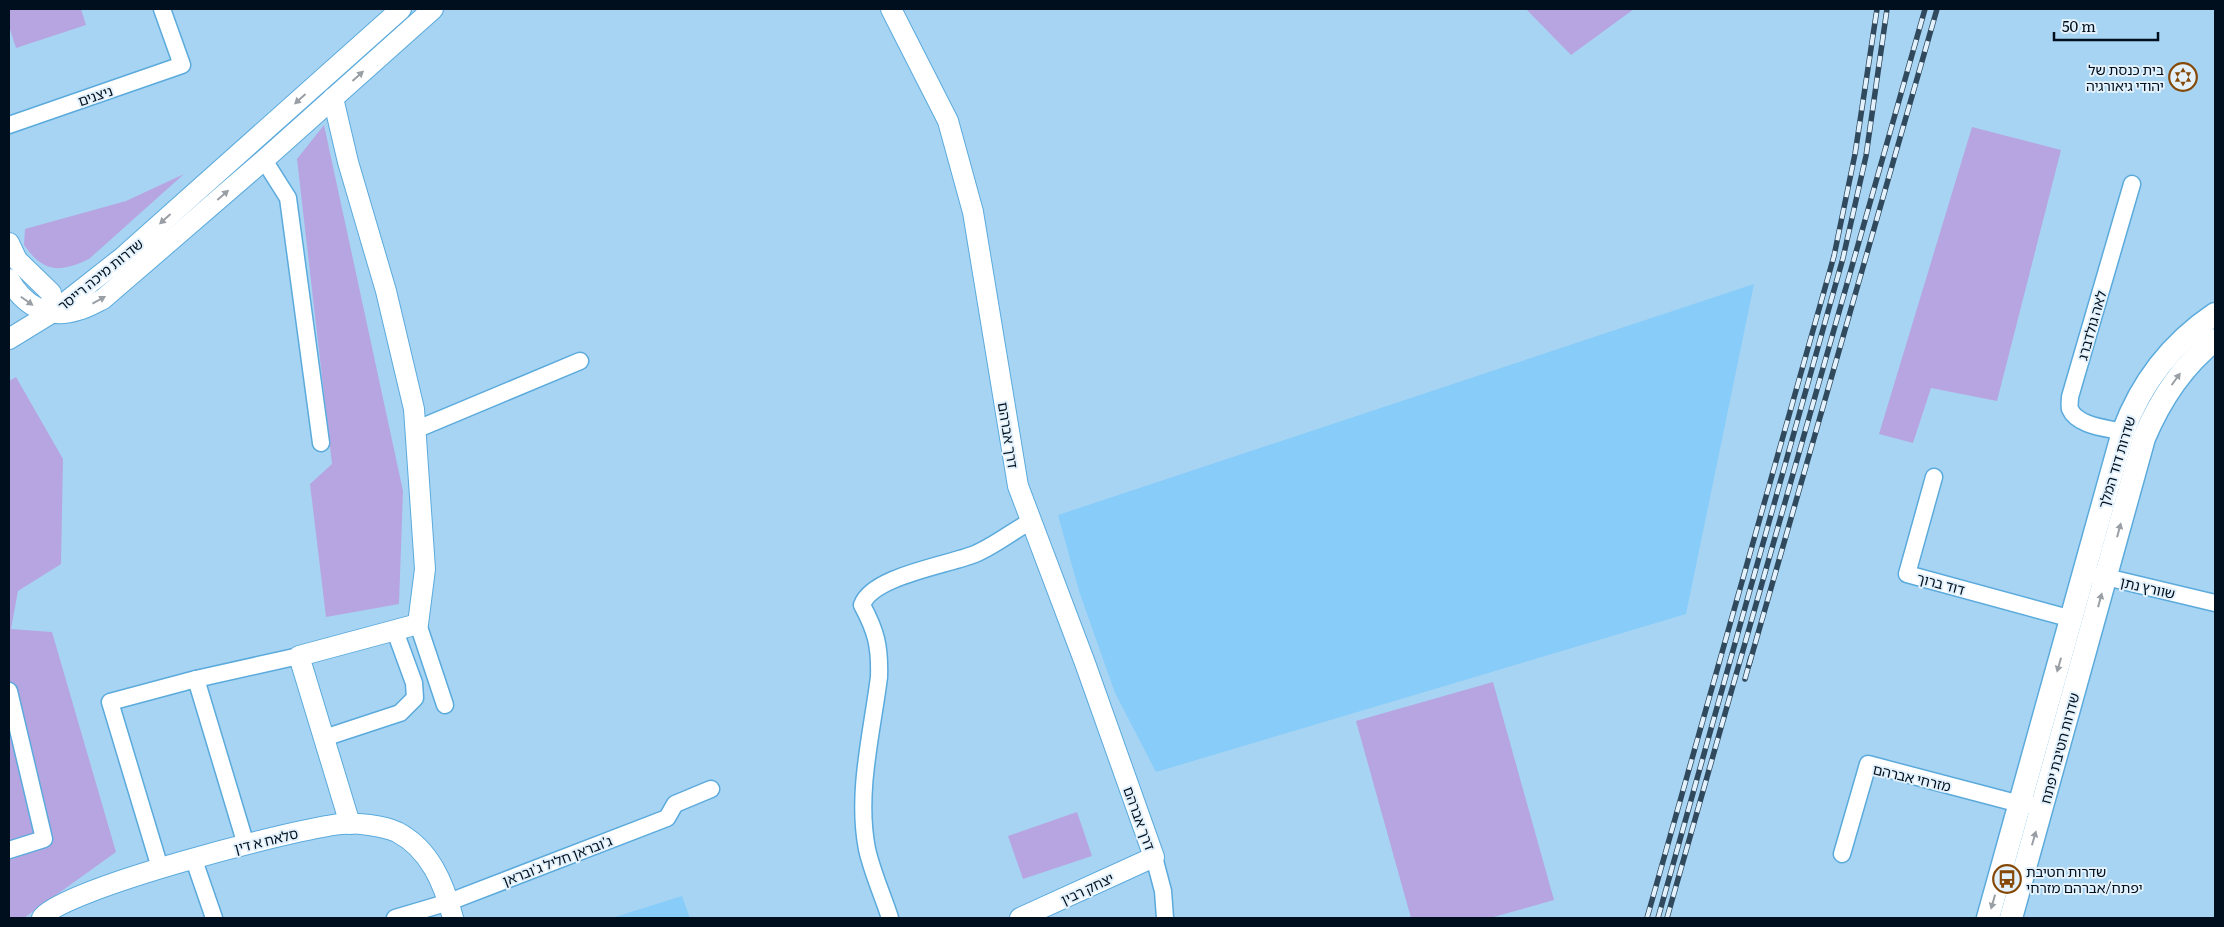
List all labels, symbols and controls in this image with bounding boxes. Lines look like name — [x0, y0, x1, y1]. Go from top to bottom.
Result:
scale bar — [2054, 10, 2158, 42]
text: 50 m — [2062, 14, 2096, 37]
place label: בית כנסת של יהודי גיאורגיה — [2086, 59, 2164, 95]
synagogue icon: בית כנסת של יהודי גיאורגיה — [2168, 62, 2198, 92]
one-way arrow — [351, 70, 364, 81]
street label: ניצנים — [75, 80, 115, 110]
one-way arrow — [293, 94, 306, 105]
one-way arrow — [217, 190, 229, 201]
one-way arrow — [160, 213, 172, 225]
street label: שדרות מיכה רייסר — [53, 233, 147, 315]
street label: לאה גולדברג — [2071, 288, 2111, 362]
one-way arrow — [20, 296, 34, 306]
one-way arrow — [92, 296, 107, 304]
one-way arrow — [2171, 372, 2181, 386]
street label: דרך אברהם — [994, 400, 1024, 470]
street label: שדרות דוד המלך — [2092, 413, 2140, 511]
one-way arrow — [2116, 523, 2124, 538]
street label: דוד ברוך — [1915, 567, 1968, 599]
street label: שוורץ נתן — [2119, 571, 2177, 603]
one-way arrow — [2096, 593, 2104, 608]
one-way arrow — [2054, 658, 2062, 673]
street label: שדרות חטיבת יפתח — [2035, 690, 2083, 806]
street label: מזרחי אברהם — [1871, 758, 1953, 796]
street label: דרך אברהם — [1119, 783, 1161, 853]
street label: סלאח א דין — [232, 822, 300, 858]
street label: ג'ובראן חליל ג'ובראן — [499, 830, 615, 890]
one-way arrow — [2031, 830, 2039, 845]
place label: שדרות חטיבת יפתח/אברהם מזרחי — [2026, 861, 2143, 897]
bus stop icon: שדרות חטיבת יפתח/אברהם מזרחי — [1992, 864, 2022, 894]
street label: יצחק רבין — [1057, 867, 1117, 909]
one-way arrow — [1988, 894, 1996, 909]

